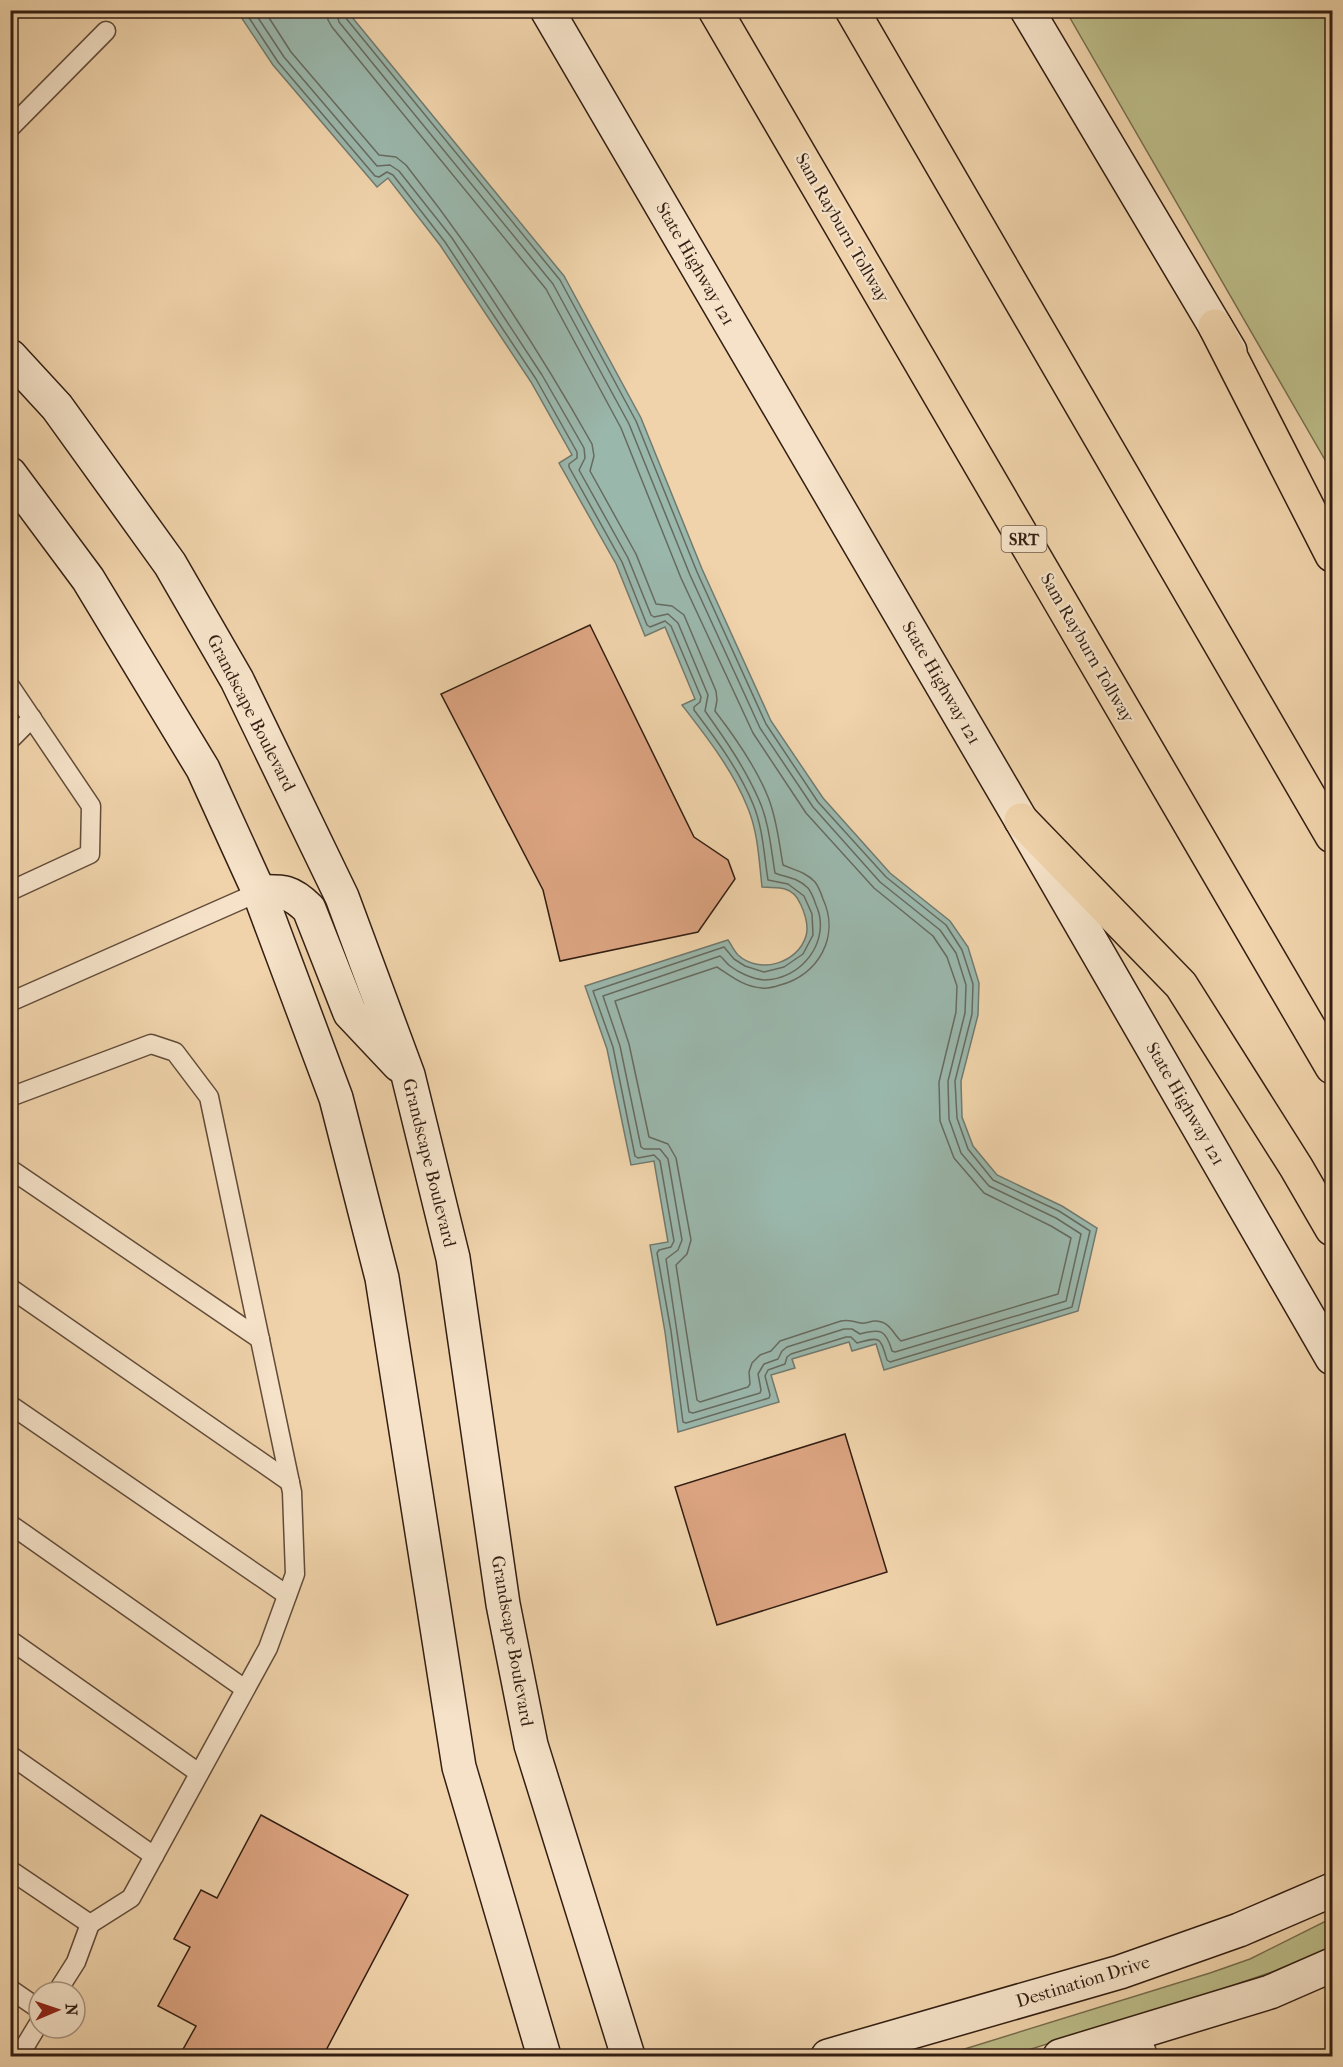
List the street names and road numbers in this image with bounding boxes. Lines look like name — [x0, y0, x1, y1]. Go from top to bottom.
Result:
street label: Sam Rayburn Tollway — [791, 150, 894, 308]
street label: State Highway 121 — [651, 199, 739, 329]
road number: SRT — [1002, 526, 1046, 552]
street label: Sam Rayburn Tollway — [1036, 570, 1139, 728]
street label: State Highway 121 — [897, 618, 985, 748]
street label: Grandscape Boulevard — [202, 631, 300, 795]
street label: State Highway 121 — [1141, 1039, 1229, 1169]
street label: Grandscape Boulevard — [398, 1076, 460, 1250]
street label: Grandscape Boulevard — [487, 1554, 537, 1728]
street label: Destination Drive — [1014, 1952, 1152, 2012]

